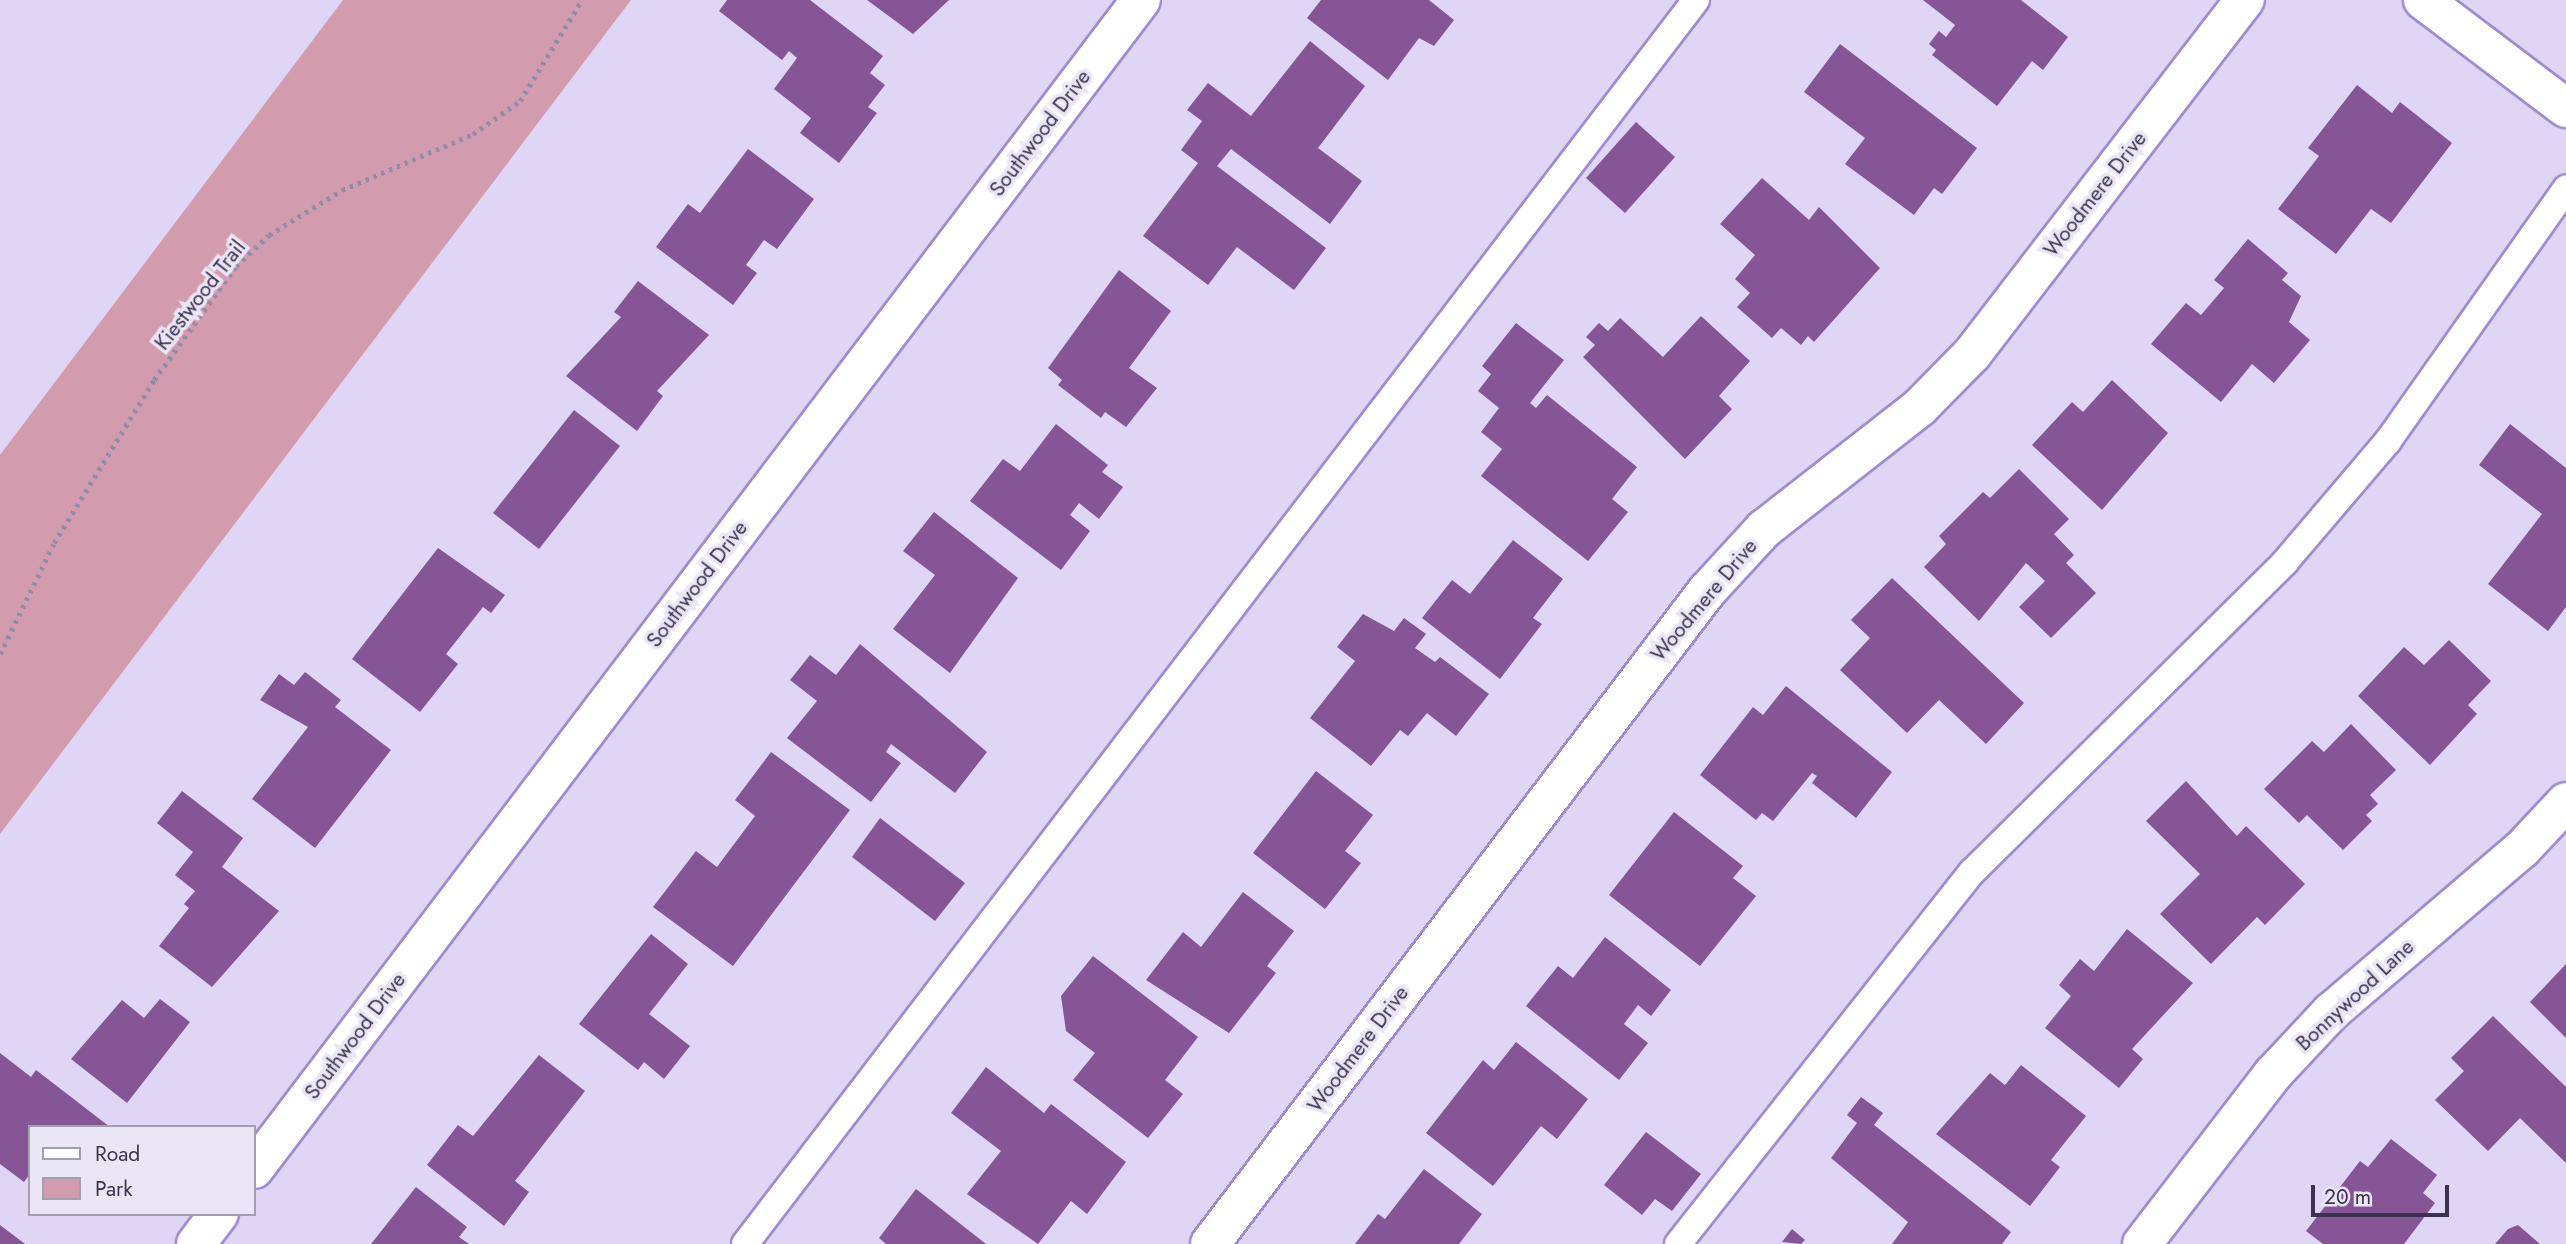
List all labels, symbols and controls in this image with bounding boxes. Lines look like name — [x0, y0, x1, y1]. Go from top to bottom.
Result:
street label: Southwood Drive — [984, 65, 1096, 201]
street label: Woodmere Drive — [2038, 126, 2152, 262]
street label: Kiestwood Trail — [149, 235, 251, 355]
street label: Southwood Drive — [641, 516, 753, 652]
street label: Woodmere Drive — [1646, 534, 1762, 666]
street label: Bonnywood Lane — [2291, 934, 2419, 1056]
street label: Southwood Drive — [299, 968, 411, 1104]
street label: Woodmere Drive — [1302, 981, 1414, 1117]
legend — [28, 1125, 256, 1216]
text: Road — [95, 1139, 140, 1169]
scale bar — [2314, 1170, 2452, 1214]
text: Park — [95, 1174, 132, 1204]
text: 20 m — [2324, 1182, 2371, 1212]

